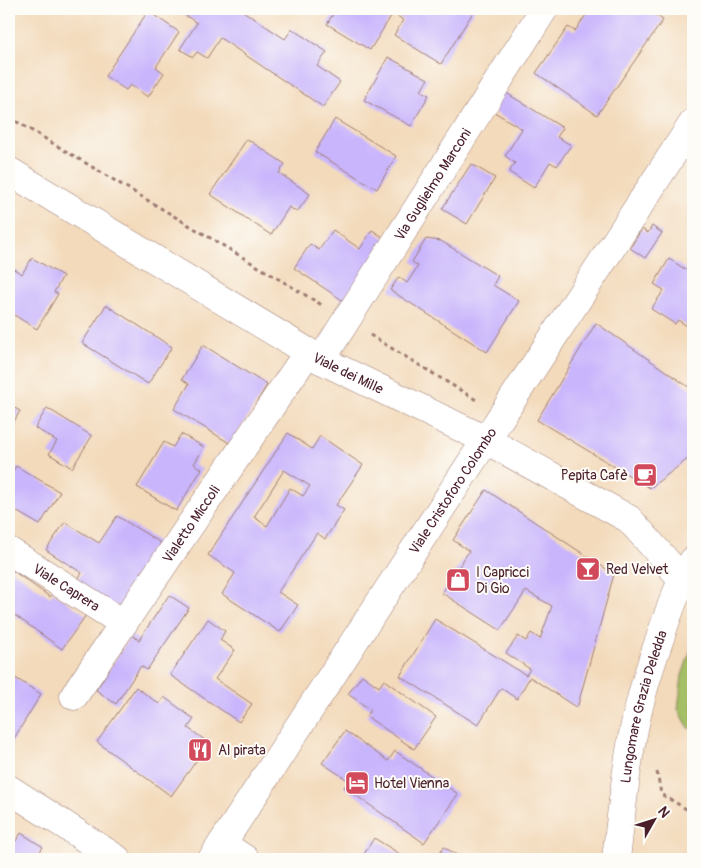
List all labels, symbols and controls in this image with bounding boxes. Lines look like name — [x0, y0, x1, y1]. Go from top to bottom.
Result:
street label: Via Guglielmo Marconi — [391, 125, 475, 244]
street label: Viale dei Mille — [310, 349, 386, 398]
street label: Viale Cristoforo Colombo — [405, 424, 500, 557]
cafe icon: Pepita Cafè — [632, 462, 658, 488]
place label: Pepita Cafè — [561, 467, 628, 484]
street label: Vialetto Miccoli — [159, 482, 224, 566]
bar icon: Red Velvet — [575, 556, 601, 582]
street label: Viale Caprera — [30, 560, 103, 615]
place label: Red Velvet — [606, 561, 669, 578]
place label: I Capricci Di Gio — [476, 564, 529, 597]
shop icon: I Capricci Di Gio — [445, 567, 471, 593]
street label: Lungomare Grazia Deledda — [617, 628, 670, 784]
restaurant icon: Al pirata — [187, 737, 213, 763]
place label: Al pirata — [218, 742, 266, 759]
hotel icon: Hotel Vienna — [344, 770, 370, 796]
place label: Hotel Vienna — [374, 775, 449, 792]
north arrow — [630, 796, 680, 846]
text: N — [654, 803, 673, 821]

